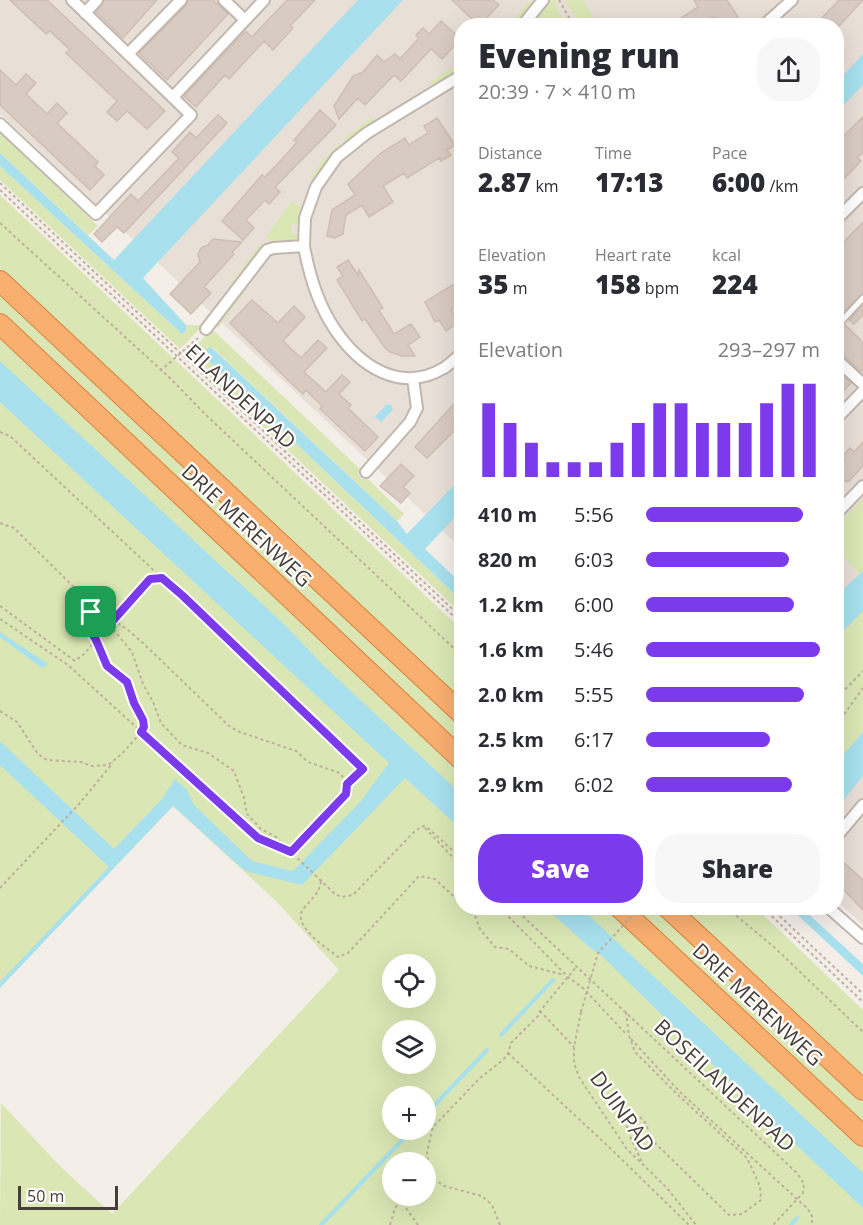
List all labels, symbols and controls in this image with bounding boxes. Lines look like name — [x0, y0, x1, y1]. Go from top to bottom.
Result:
text: Evening run — [478, 33, 680, 78]
button: share — [757, 38, 820, 101]
text: 20:39 · 7 × 410 m — [478, 78, 636, 105]
text: Distance — [478, 142, 542, 164]
text: Time — [595, 142, 632, 164]
text: Pace — [712, 142, 747, 164]
text: 2.87 — [478, 164, 531, 200]
text: 17:13 — [595, 164, 663, 200]
text: 6:00 — [712, 164, 765, 200]
text: km — [531, 175, 559, 197]
text: /km — [765, 175, 798, 197]
text: Elevation — [478, 244, 546, 266]
text: Heart rate — [595, 244, 671, 266]
text: kcal — [712, 244, 741, 266]
text: 35 — [478, 266, 508, 302]
text: 158 — [595, 266, 641, 302]
text: 224 — [712, 266, 758, 302]
text: m — [508, 277, 527, 299]
text: bpm — [641, 277, 679, 299]
text: Elevation — [478, 336, 563, 363]
text: 293–297 m — [718, 336, 820, 363]
street label: EILANDENPAD — [180, 338, 302, 454]
street label: DRIE MERENWEG — [176, 457, 318, 593]
text: 410 m — [478, 501, 537, 528]
text: 5:56 — [574, 501, 614, 528]
text: 820 m — [478, 546, 537, 573]
text: 6:03 — [574, 546, 614, 573]
pin — [65, 586, 116, 637]
text: 1.2 km — [478, 591, 544, 618]
text: 6:00 — [574, 591, 614, 618]
icon: arrive — [74, 595, 107, 628]
text: 1.6 km — [478, 636, 544, 663]
text: 5:46 — [574, 636, 614, 663]
text: 2.0 km — [478, 681, 544, 708]
text: 5:55 — [574, 681, 614, 708]
text: 2.5 km — [478, 726, 544, 753]
text: 6:17 — [574, 726, 614, 753]
text: 2.9 km — [478, 771, 544, 798]
text: 6:02 — [574, 771, 614, 798]
button: Save — [478, 834, 643, 903]
button: Share — [655, 834, 820, 903]
street label: DRIE MERENWEG — [687, 936, 829, 1072]
map controls — [382, 954, 436, 1206]
button: locate — [382, 954, 436, 1008]
street label: BOSEILANDENPAD — [649, 1012, 801, 1158]
button: layers — [382, 1020, 436, 1074]
street label: DUINPAD — [584, 1065, 662, 1157]
button: + — [382, 1086, 436, 1140]
button: − — [382, 1152, 436, 1206]
scale bar — [18, 1183, 118, 1210]
text: 50 m — [27, 1185, 64, 1207]

